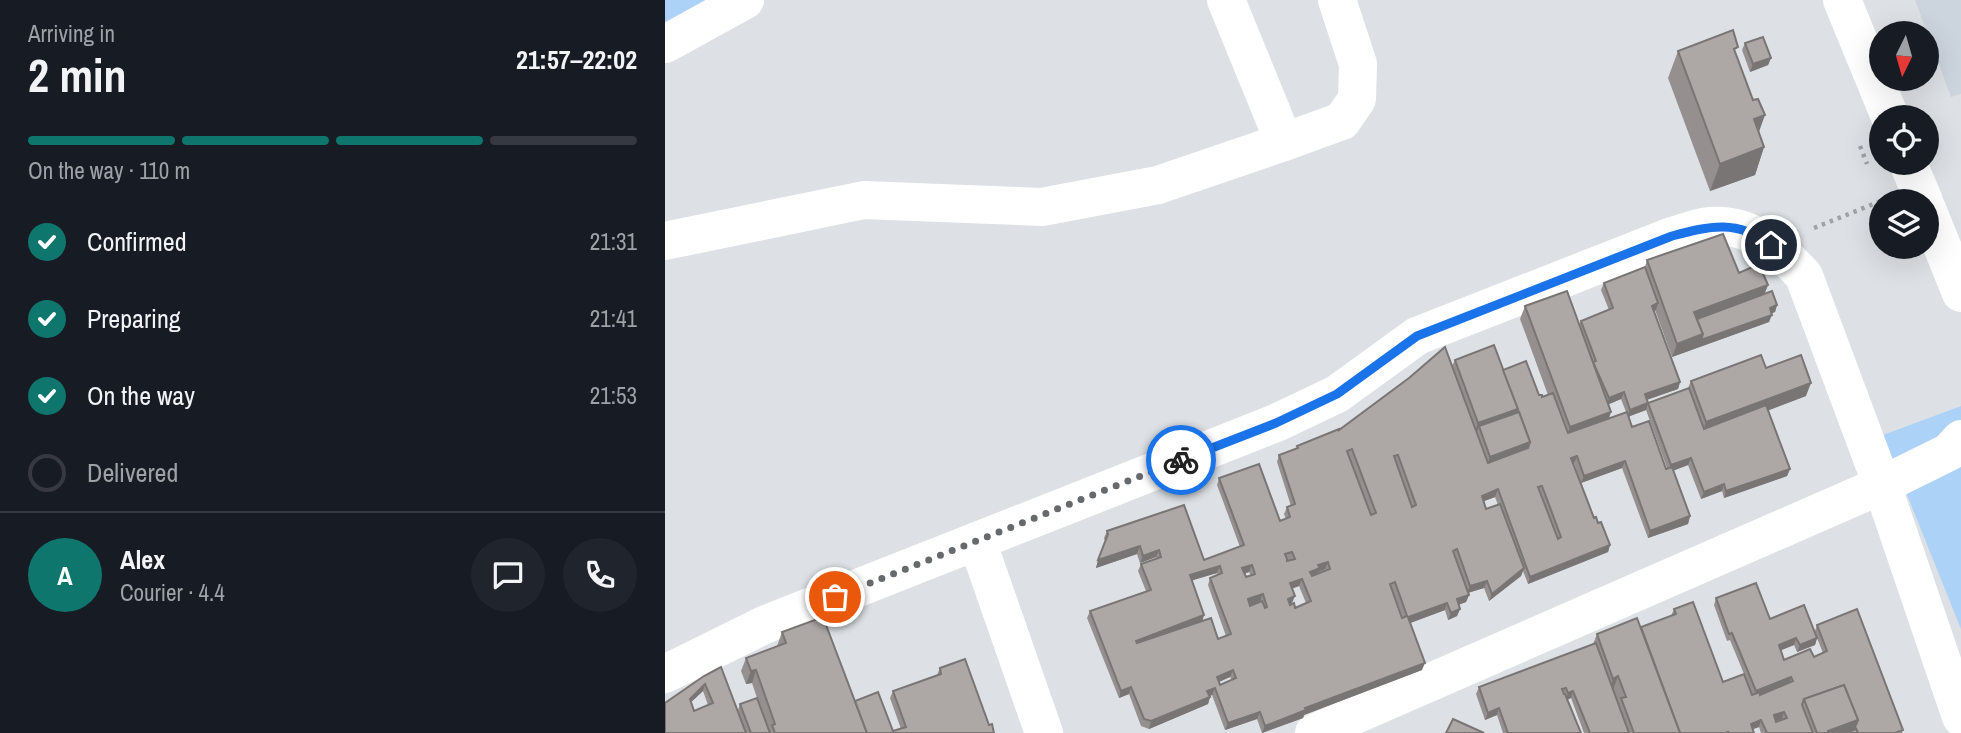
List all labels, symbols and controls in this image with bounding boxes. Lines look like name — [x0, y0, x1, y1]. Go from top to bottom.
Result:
text: Arriving in — [28, 18, 115, 49]
north arrow — [1869, 21, 1939, 91]
map controls — [1869, 21, 1939, 259]
text: 21:57–22:02 — [516, 42, 637, 77]
text: 2 min — [28, 44, 127, 106]
button: locate — [1869, 105, 1939, 175]
text: On the way · 110 m — [28, 155, 190, 186]
button: layers — [1869, 189, 1939, 259]
pin — [1741, 215, 1801, 275]
icon: check — [28, 223, 66, 261]
text: Confirmed — [87, 224, 187, 259]
text: 21:31 — [590, 226, 637, 257]
icon: home — [1752, 226, 1790, 264]
icon: check — [28, 300, 66, 338]
text: Preparing — [87, 301, 181, 336]
text: 21:41 — [590, 303, 637, 334]
icon: check — [28, 377, 66, 415]
text: On the way — [87, 378, 195, 413]
text: 21:53 — [590, 380, 637, 411]
courier — [1146, 425, 1216, 495]
icon: bike — [1162, 441, 1200, 479]
text: Delivered — [87, 455, 178, 490]
button: chat — [471, 538, 545, 612]
button: phone — [563, 538, 637, 612]
text: Alex — [120, 542, 165, 577]
text: A — [57, 558, 73, 593]
pin — [805, 567, 865, 627]
text: Courier · 4.4 — [120, 577, 225, 608]
icon: bag — [816, 578, 854, 616]

